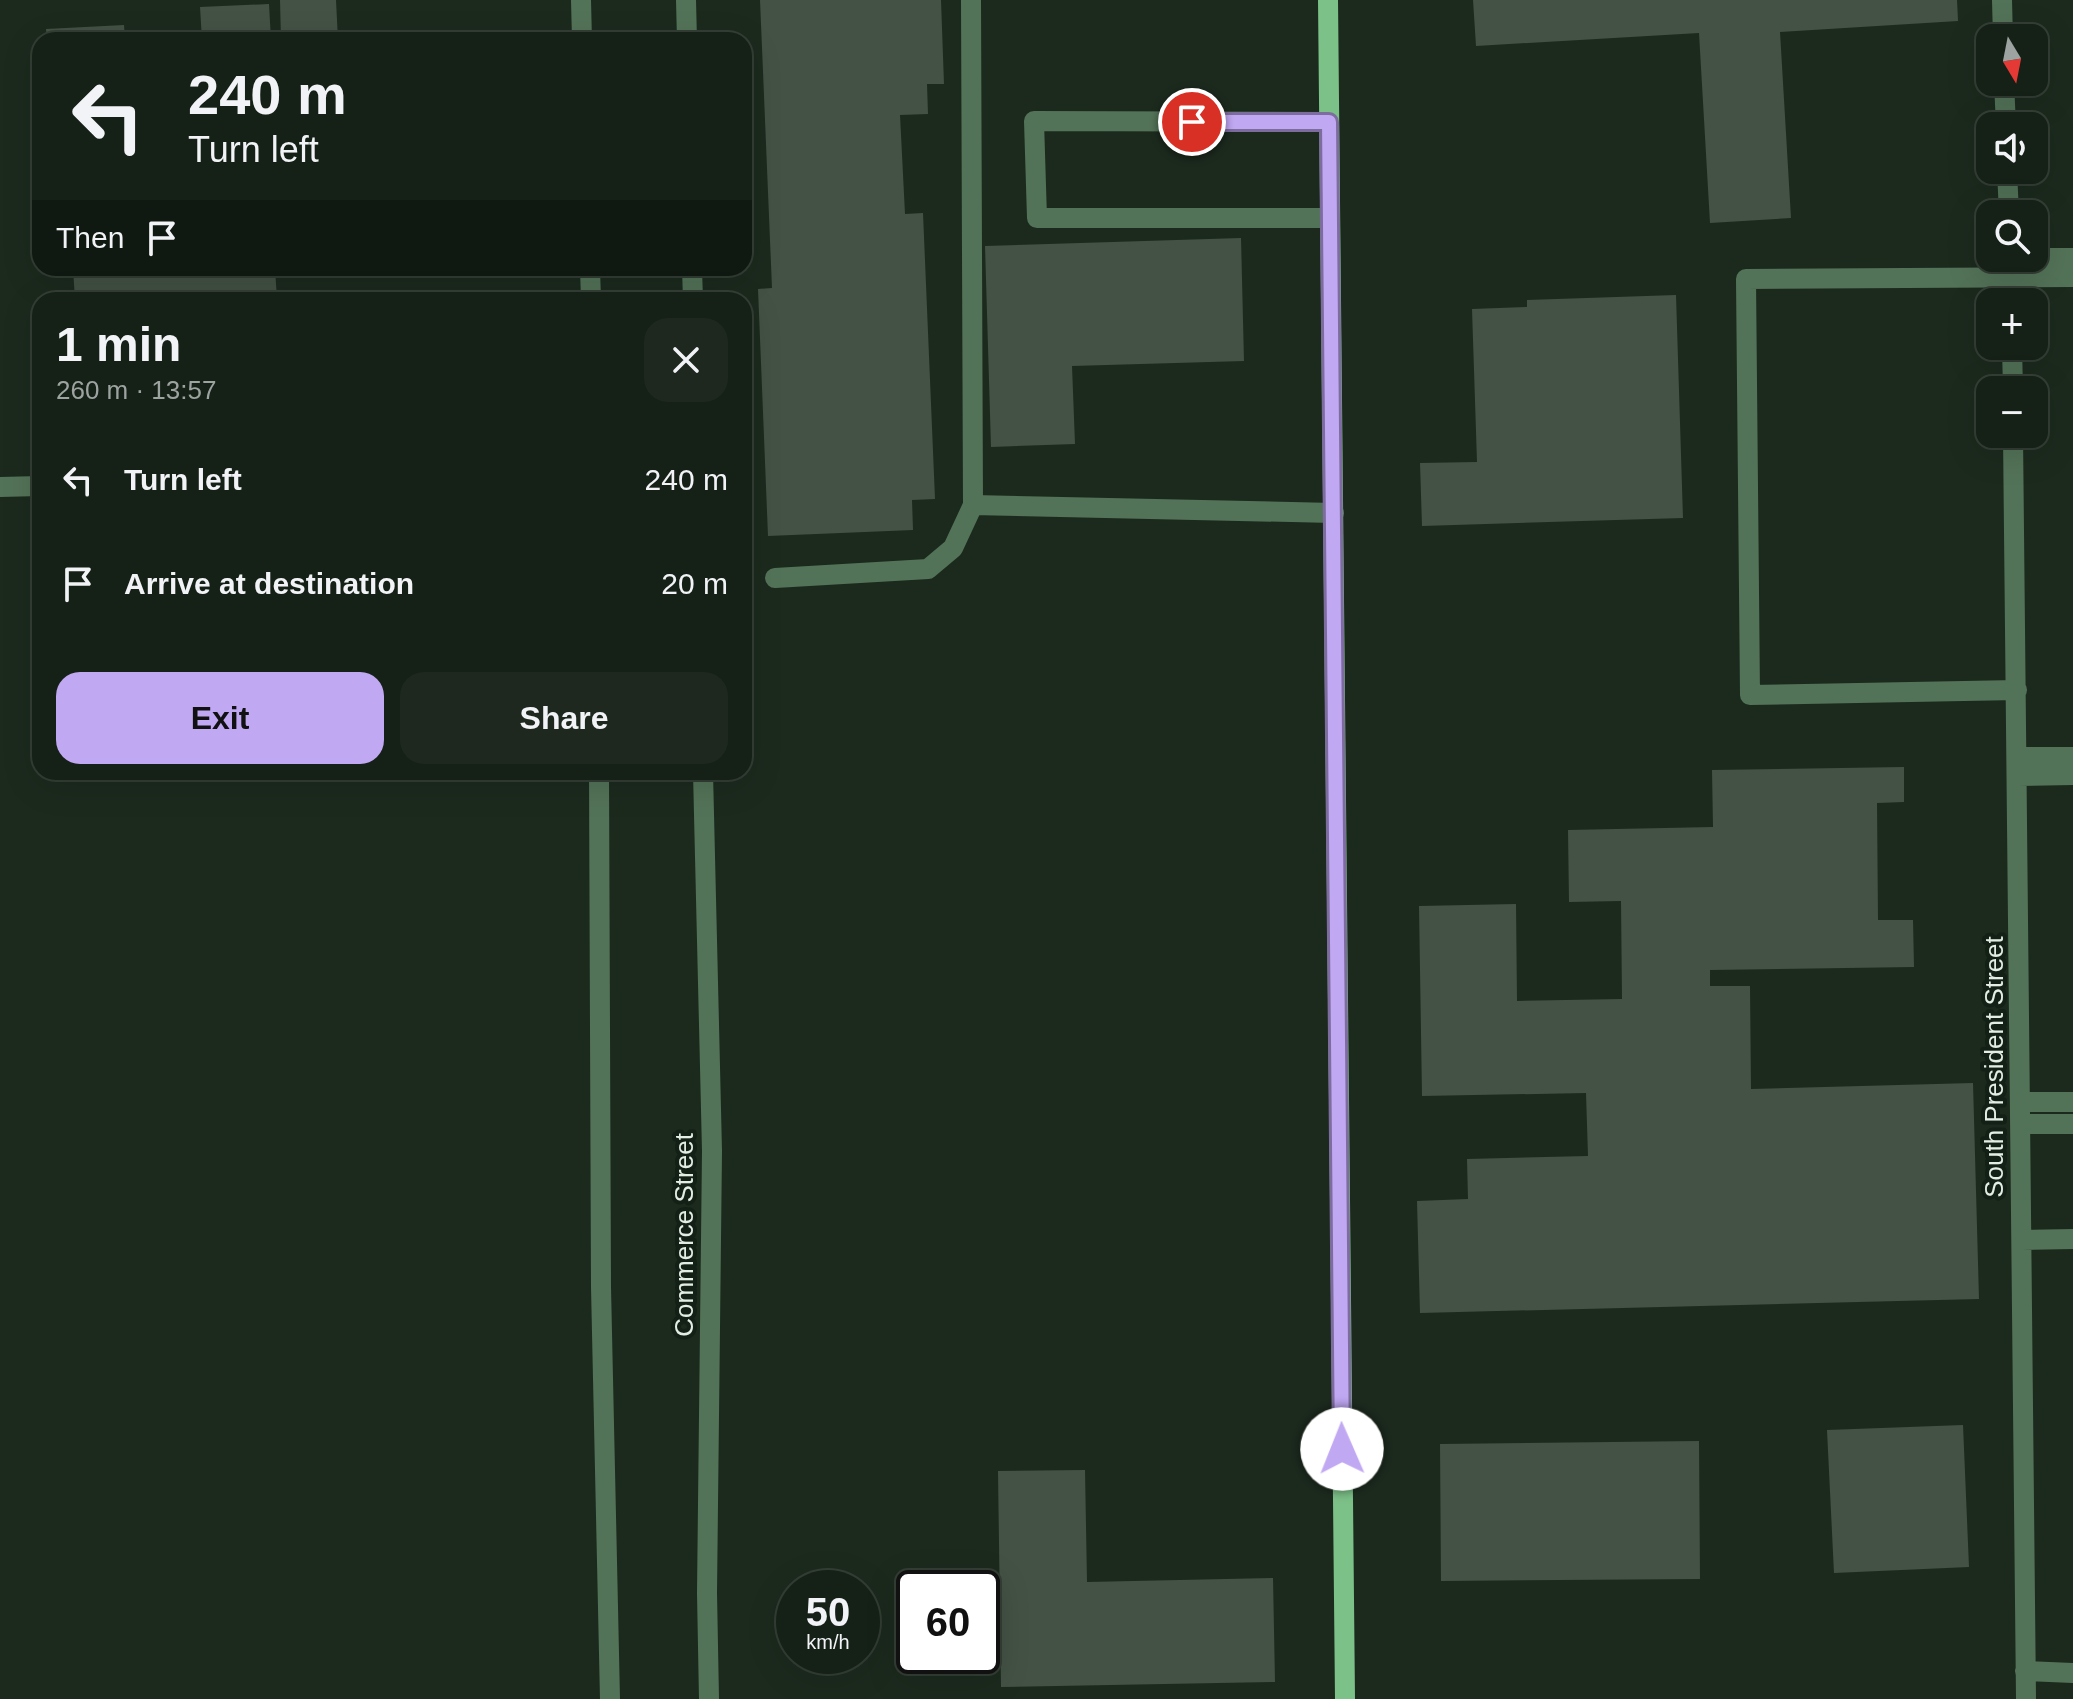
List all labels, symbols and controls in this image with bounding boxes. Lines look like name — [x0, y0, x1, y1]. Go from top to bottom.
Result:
north arrow — [1976, 24, 2048, 96]
map controls — [1976, 24, 2048, 448]
text: 240 m — [188, 63, 347, 126]
icon: left — [56, 64, 160, 168]
pin — [1158, 88, 1226, 156]
icon: arrive — [1170, 100, 1214, 144]
button: sound — [1976, 112, 2048, 184]
text: Turn left — [188, 129, 319, 170]
button: search — [1976, 200, 2048, 272]
icon: arrive — [140, 216, 184, 260]
text: Then — [56, 221, 124, 254]
button: + — [1976, 288, 2048, 360]
text: 1 min — [56, 318, 181, 371]
button: close — [644, 318, 728, 402]
text: 260 m · 13:57 — [56, 375, 216, 405]
button: − — [1976, 376, 2048, 448]
icon: left — [56, 458, 100, 502]
text: Turn left — [124, 463, 242, 496]
text: 240 m — [645, 463, 728, 496]
icon: arrive — [56, 562, 100, 606]
text: Arrive at destination — [124, 567, 414, 600]
text: 20 m — [661, 567, 728, 600]
button: Exit — [56, 672, 384, 764]
button: Share — [400, 672, 728, 764]
street label: South President Street — [1979, 935, 2009, 1198]
street label: Commerce Street — [669, 1132, 699, 1337]
position arrow — [1300, 1407, 1384, 1491]
speed limit sign: 60 — [896, 1570, 1000, 1674]
text: 50 — [806, 1590, 850, 1634]
text: km/h — [806, 1631, 850, 1653]

